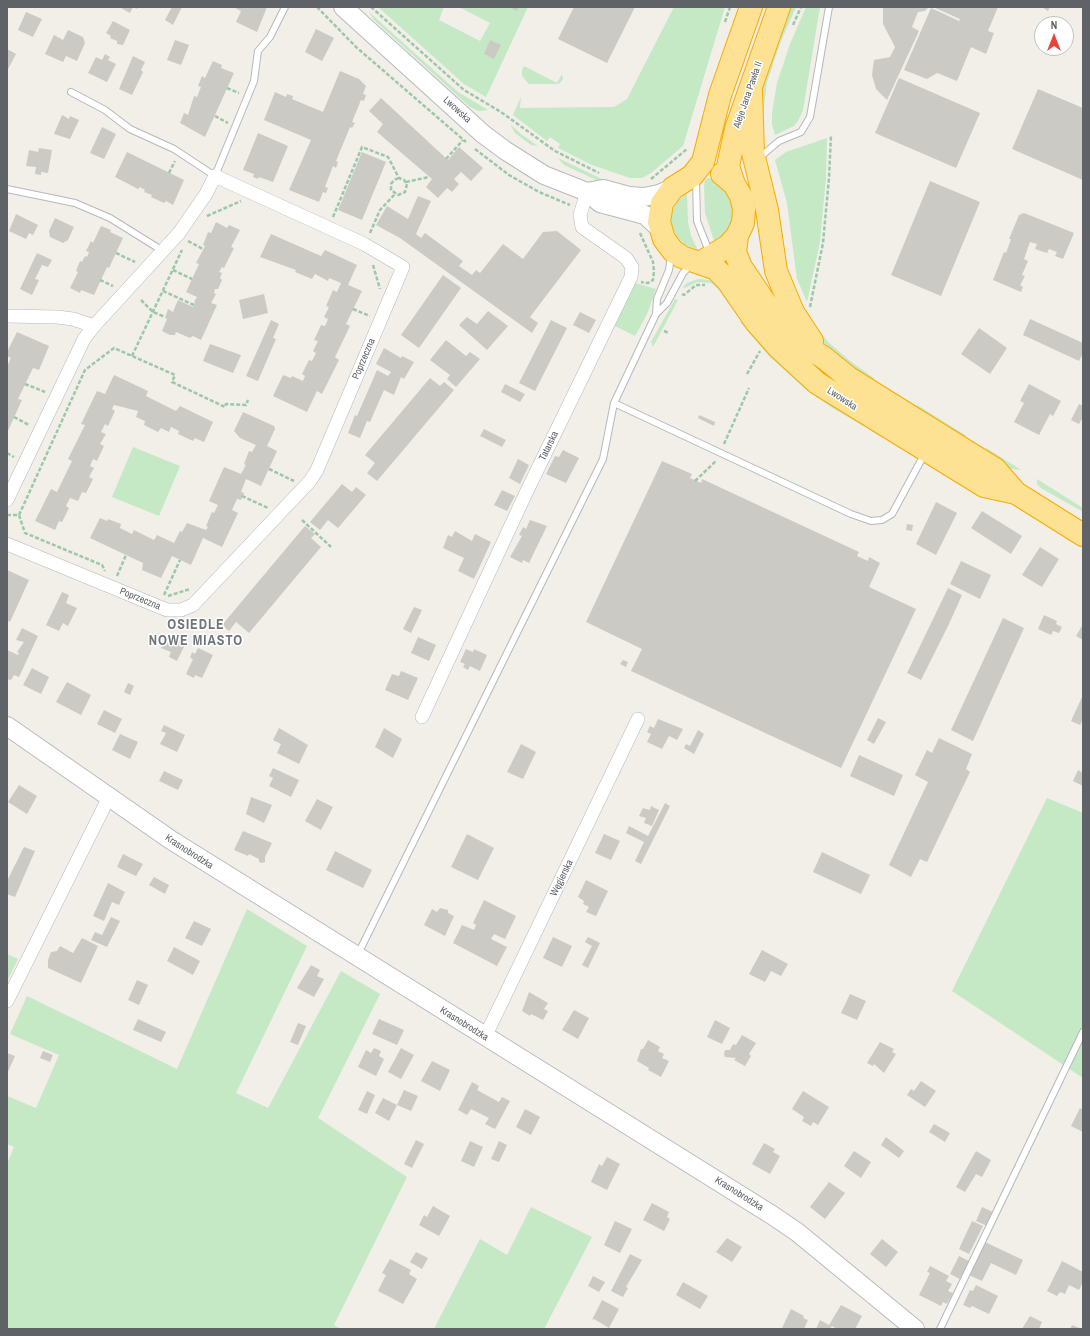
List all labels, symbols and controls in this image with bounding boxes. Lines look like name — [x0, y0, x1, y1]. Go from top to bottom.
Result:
north arrow — [1034, 16, 1074, 56]
text: N — [1051, 18, 1057, 32]
street label: Aleje Jana Pawła II — [731, 60, 765, 130]
street label: Lwowska — [440, 94, 474, 126]
street label: Poprzeczna — [350, 337, 378, 381]
street label: Lwowska — [825, 385, 859, 413]
street label: Tatarska — [537, 429, 561, 463]
street label: Poprzeczna — [118, 585, 162, 613]
district label: OSIEDLE NOWE MIASTO — [149, 617, 243, 650]
street label: Krasnobrodzka — [163, 832, 215, 872]
street label: Węgierska — [548, 858, 576, 898]
street label: Krasnobrodzka — [437, 1004, 491, 1044]
street label: Krasnobrodzka — [712, 1174, 766, 1214]

